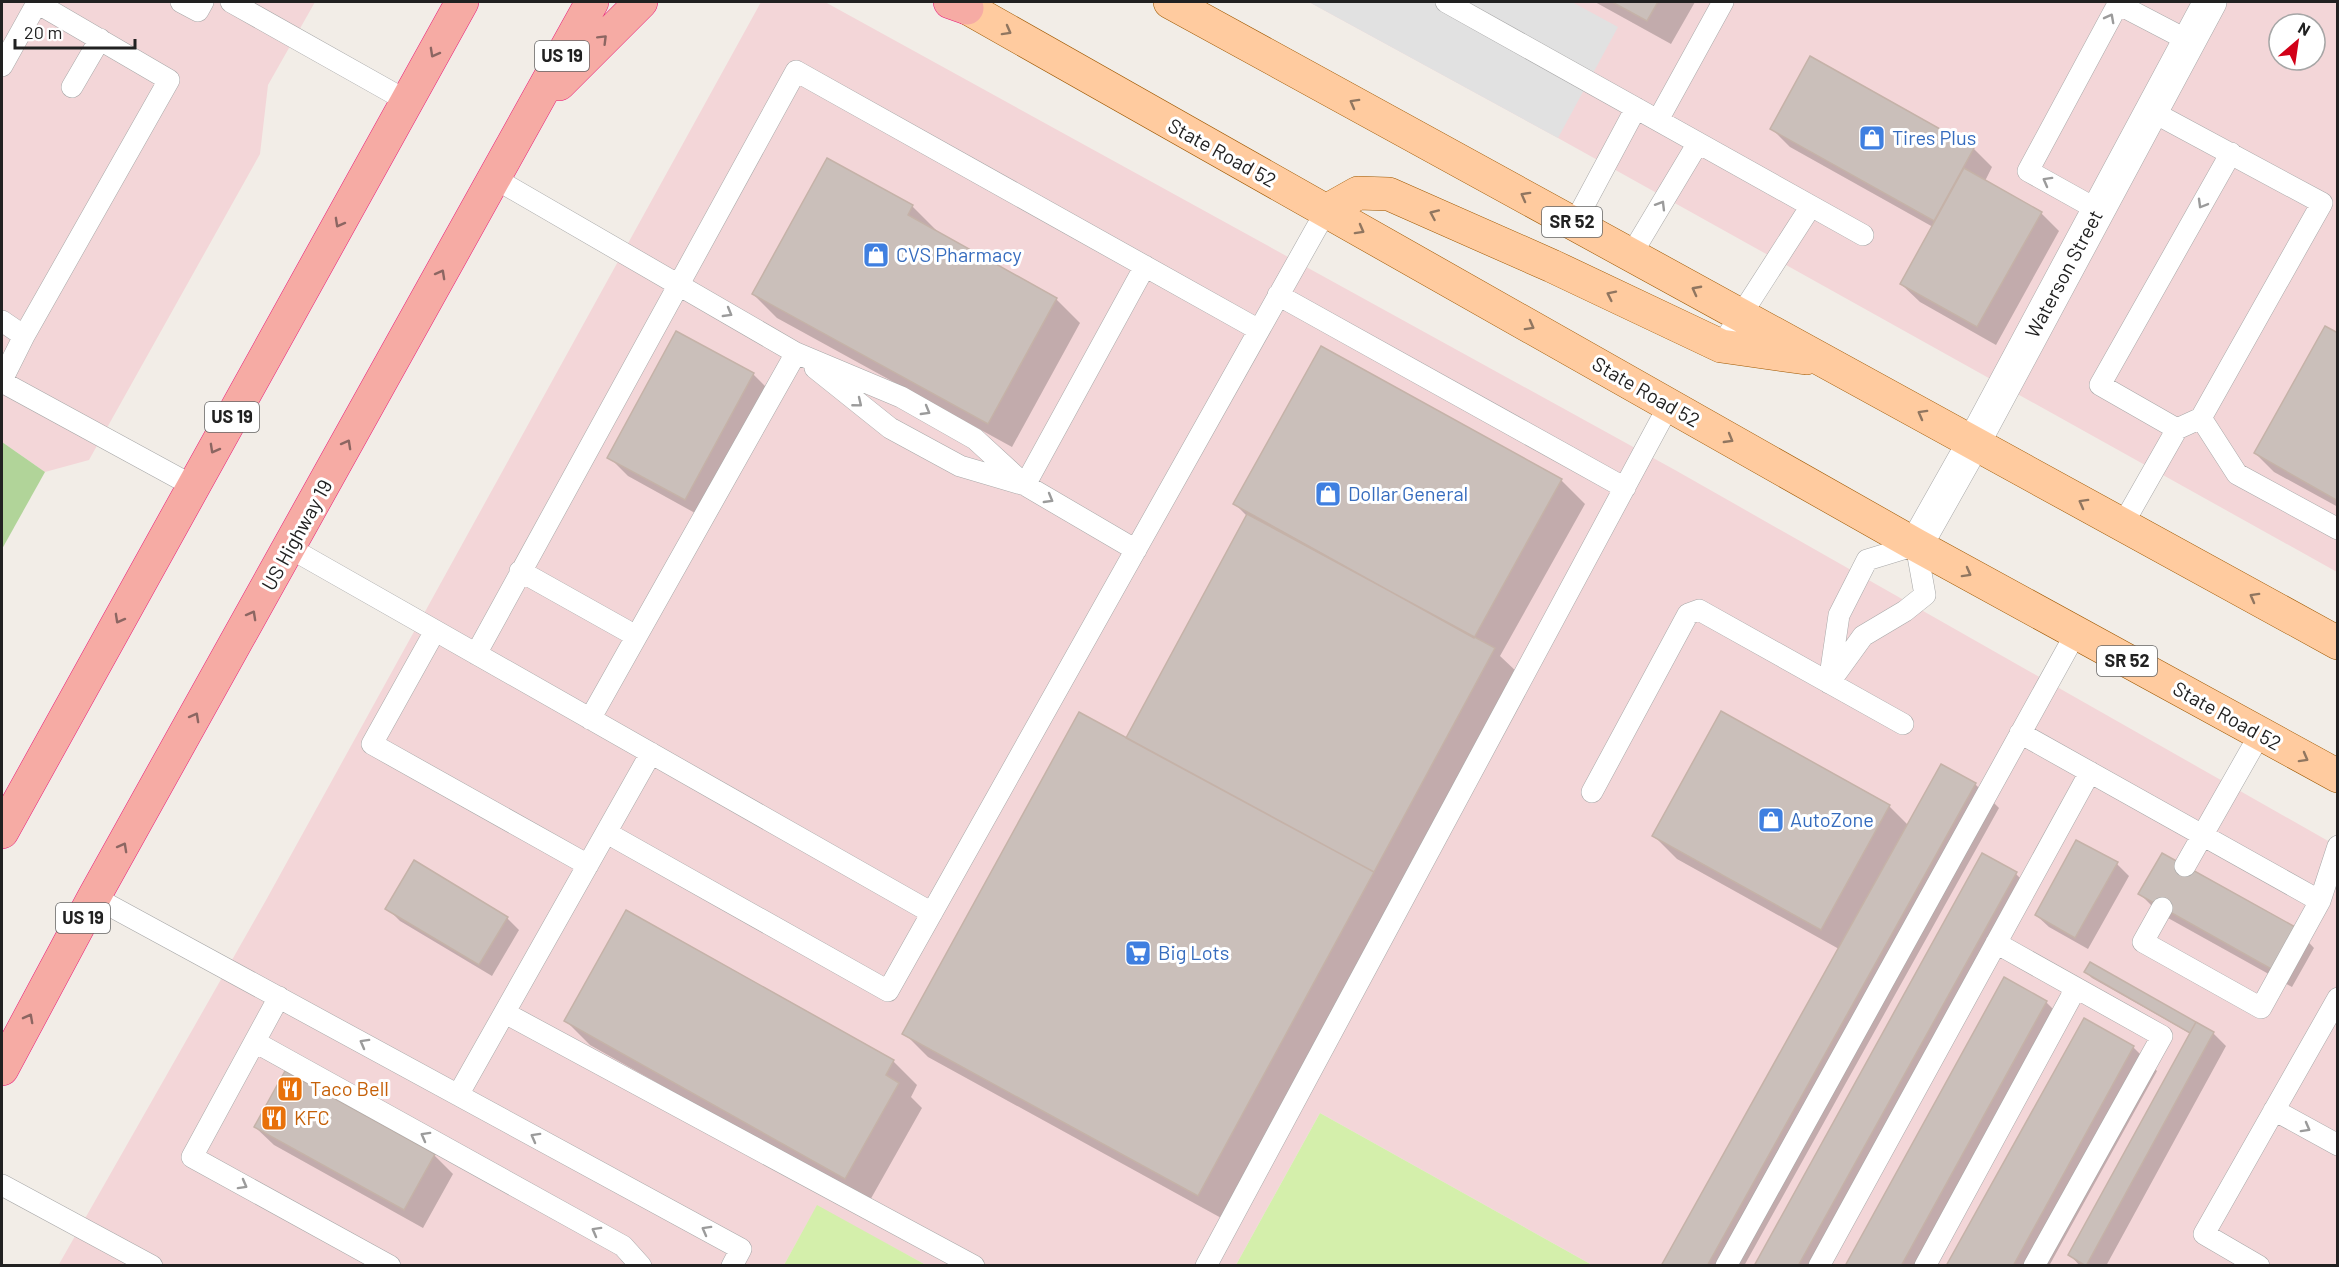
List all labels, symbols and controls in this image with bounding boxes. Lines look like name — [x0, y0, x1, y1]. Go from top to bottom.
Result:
scale bar — [15, 12, 135, 50]
north arrow — [2267, 12, 2327, 72]
one-way arrow — [2103, 14, 2114, 25]
text: N — [2295, 18, 2314, 39]
text: 20 m — [24, 21, 62, 43]
one-way arrow — [1001, 24, 1011, 35]
one-way arrow — [596, 36, 607, 47]
road number: US 19 — [535, 41, 589, 71]
one-way arrow — [430, 46, 441, 57]
one-way arrow — [1350, 99, 1360, 110]
street label: State Road 52 — [1164, 113, 1281, 192]
shop icon: Tires Plus — [1857, 123, 1887, 153]
place label: Tires Plus — [1892, 125, 1976, 149]
one-way arrow — [2043, 177, 2053, 189]
one-way arrow — [1521, 192, 1531, 204]
one-way arrow — [2198, 198, 2209, 208]
one-way arrow — [1654, 201, 1665, 211]
street label: Waterson Street — [2019, 205, 2107, 342]
road number: SR 52 — [1542, 207, 1602, 237]
one-way arrow — [1429, 209, 1440, 221]
one-way arrow — [335, 217, 346, 227]
one-way arrow — [1354, 223, 1364, 234]
shop icon: CVS Pharmacy — [861, 240, 891, 270]
place label: CVS Pharmacy — [896, 242, 1022, 266]
one-way arrow — [434, 269, 445, 280]
one-way arrow — [1692, 286, 1702, 297]
one-way arrow — [1607, 290, 1618, 302]
one-way arrow — [722, 306, 732, 318]
one-way arrow — [1523, 319, 1534, 330]
street label: State Road 52 — [1589, 351, 1704, 432]
one-way arrow — [852, 395, 863, 406]
road number: US 19 — [205, 402, 259, 432]
one-way arrow — [920, 404, 930, 415]
one-way arrow — [1918, 410, 1928, 421]
one-way arrow — [1723, 432, 1733, 443]
one-way arrow — [340, 440, 351, 450]
one-way arrow — [210, 442, 221, 453]
street label: US Highway 19 — [256, 475, 336, 594]
shop icon: Dollar General — [1313, 479, 1343, 509]
place label: Dollar General — [1348, 481, 1468, 505]
one-way arrow — [1043, 492, 1053, 504]
one-way arrow — [2079, 498, 2089, 510]
one-way arrow — [1961, 566, 1972, 577]
one-way arrow — [2250, 592, 2260, 604]
one-way arrow — [245, 611, 257, 621]
one-way arrow — [115, 613, 127, 623]
road number: SR 52 — [2097, 646, 2157, 676]
street label: State Road 52 — [2169, 676, 2286, 755]
one-way arrow — [188, 713, 199, 723]
one-way arrow — [2298, 751, 2308, 762]
shop icon: AutoZone — [1756, 805, 1786, 835]
place label: AutoZone — [1790, 807, 1874, 831]
one-way arrow — [115, 842, 127, 853]
road number: US 19 — [56, 903, 110, 933]
supermarket icon: Big Lots — [1123, 938, 1153, 968]
place label: Big Lots — [1158, 940, 1229, 964]
one-way arrow — [22, 1014, 33, 1024]
one-way arrow — [360, 1039, 370, 1050]
restaurant icon: Taco Bell — [275, 1074, 305, 1104]
place label: Taco Bell — [310, 1076, 389, 1100]
restaurant icon: KFC — [259, 1103, 289, 1133]
place label: KFC — [294, 1105, 330, 1129]
one-way arrow — [2299, 1121, 2310, 1132]
one-way arrow — [421, 1132, 431, 1143]
one-way arrow — [531, 1133, 541, 1144]
one-way arrow — [237, 1178, 247, 1189]
one-way arrow — [702, 1226, 712, 1237]
one-way arrow — [591, 1227, 602, 1238]

